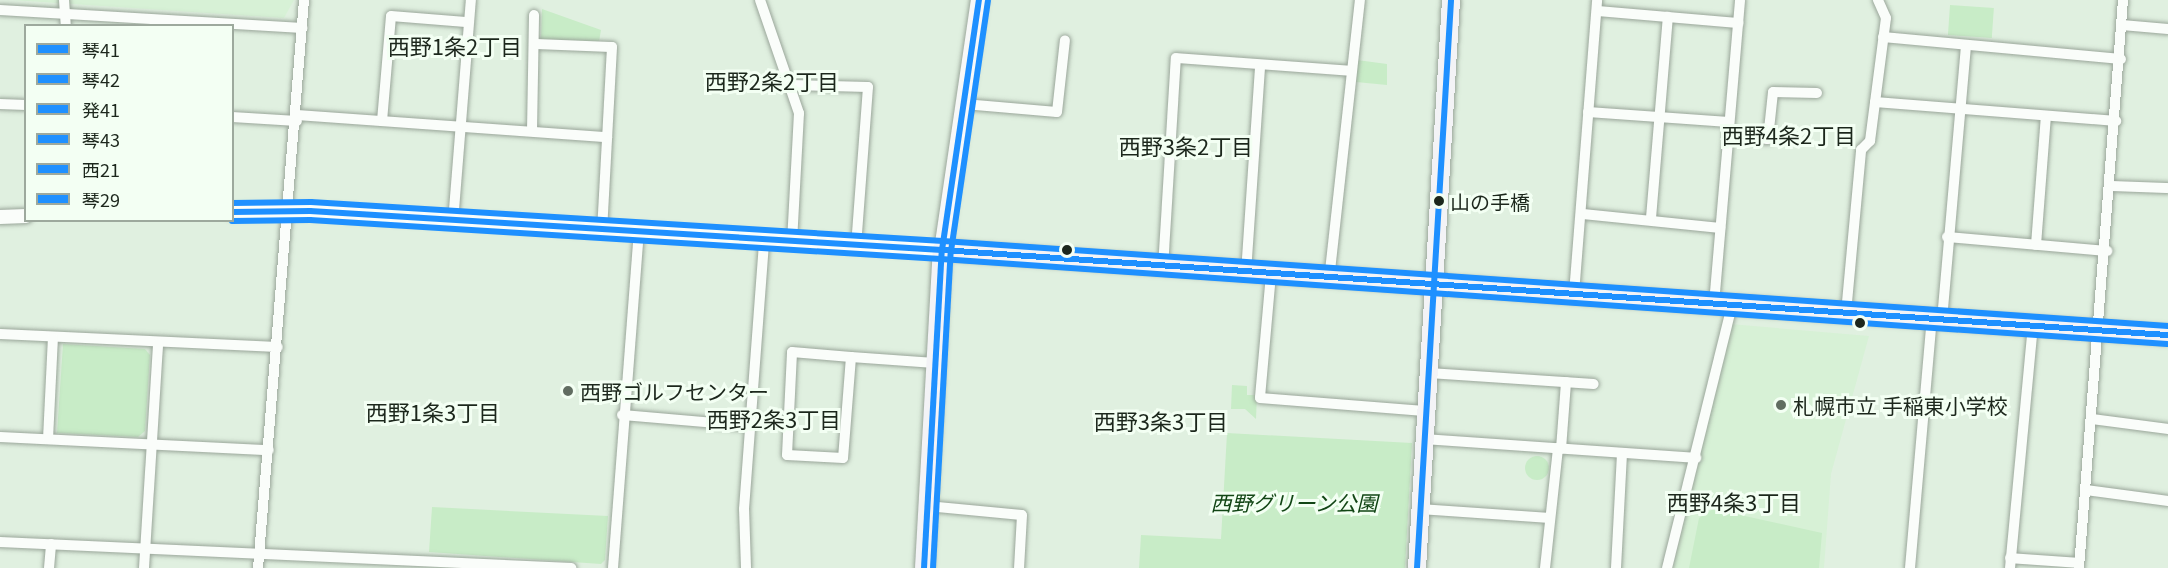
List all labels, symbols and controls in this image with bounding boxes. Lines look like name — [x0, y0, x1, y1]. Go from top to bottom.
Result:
legend — [24, 24, 234, 222]
district label: 西野1条2丁目 — [388, 33, 522, 59]
text: 琴41 — [82, 36, 120, 62]
text: 琴42 — [82, 66, 120, 92]
district label: 西野2条2丁目 — [705, 68, 839, 94]
text: 発41 — [82, 96, 120, 122]
district label: 西野4条2丁目 — [1722, 122, 1856, 148]
text: 琴43 — [82, 126, 120, 152]
district label: 西野3条2丁目 — [1119, 133, 1253, 159]
text: 西21 — [82, 156, 120, 182]
text: 琴29 — [82, 186, 120, 212]
place label: 山の手橋 — [1450, 189, 1530, 213]
marker: 山の手橋 — [1433, 195, 1445, 207]
unlabelled marker — [1061, 244, 1073, 256]
unlabelled marker — [1854, 317, 1866, 329]
place label: 西野ゴルフセンター — [580, 378, 769, 404]
marker: 西野ゴルフセンター — [561, 384, 575, 398]
place label: 札幌市立 手稲東小学校 — [1793, 392, 2008, 418]
marker: 札幌市立 手稲東小学校 — [1774, 398, 1788, 412]
district label: 西野1条3丁目 — [366, 399, 500, 425]
district label: 西野2条3丁目 — [707, 406, 841, 432]
district label: 西野3条3丁目 — [1094, 408, 1228, 434]
park label: 西野グリーン公園 — [1210, 489, 1378, 515]
district label: 西野4条3丁目 — [1667, 489, 1801, 515]

